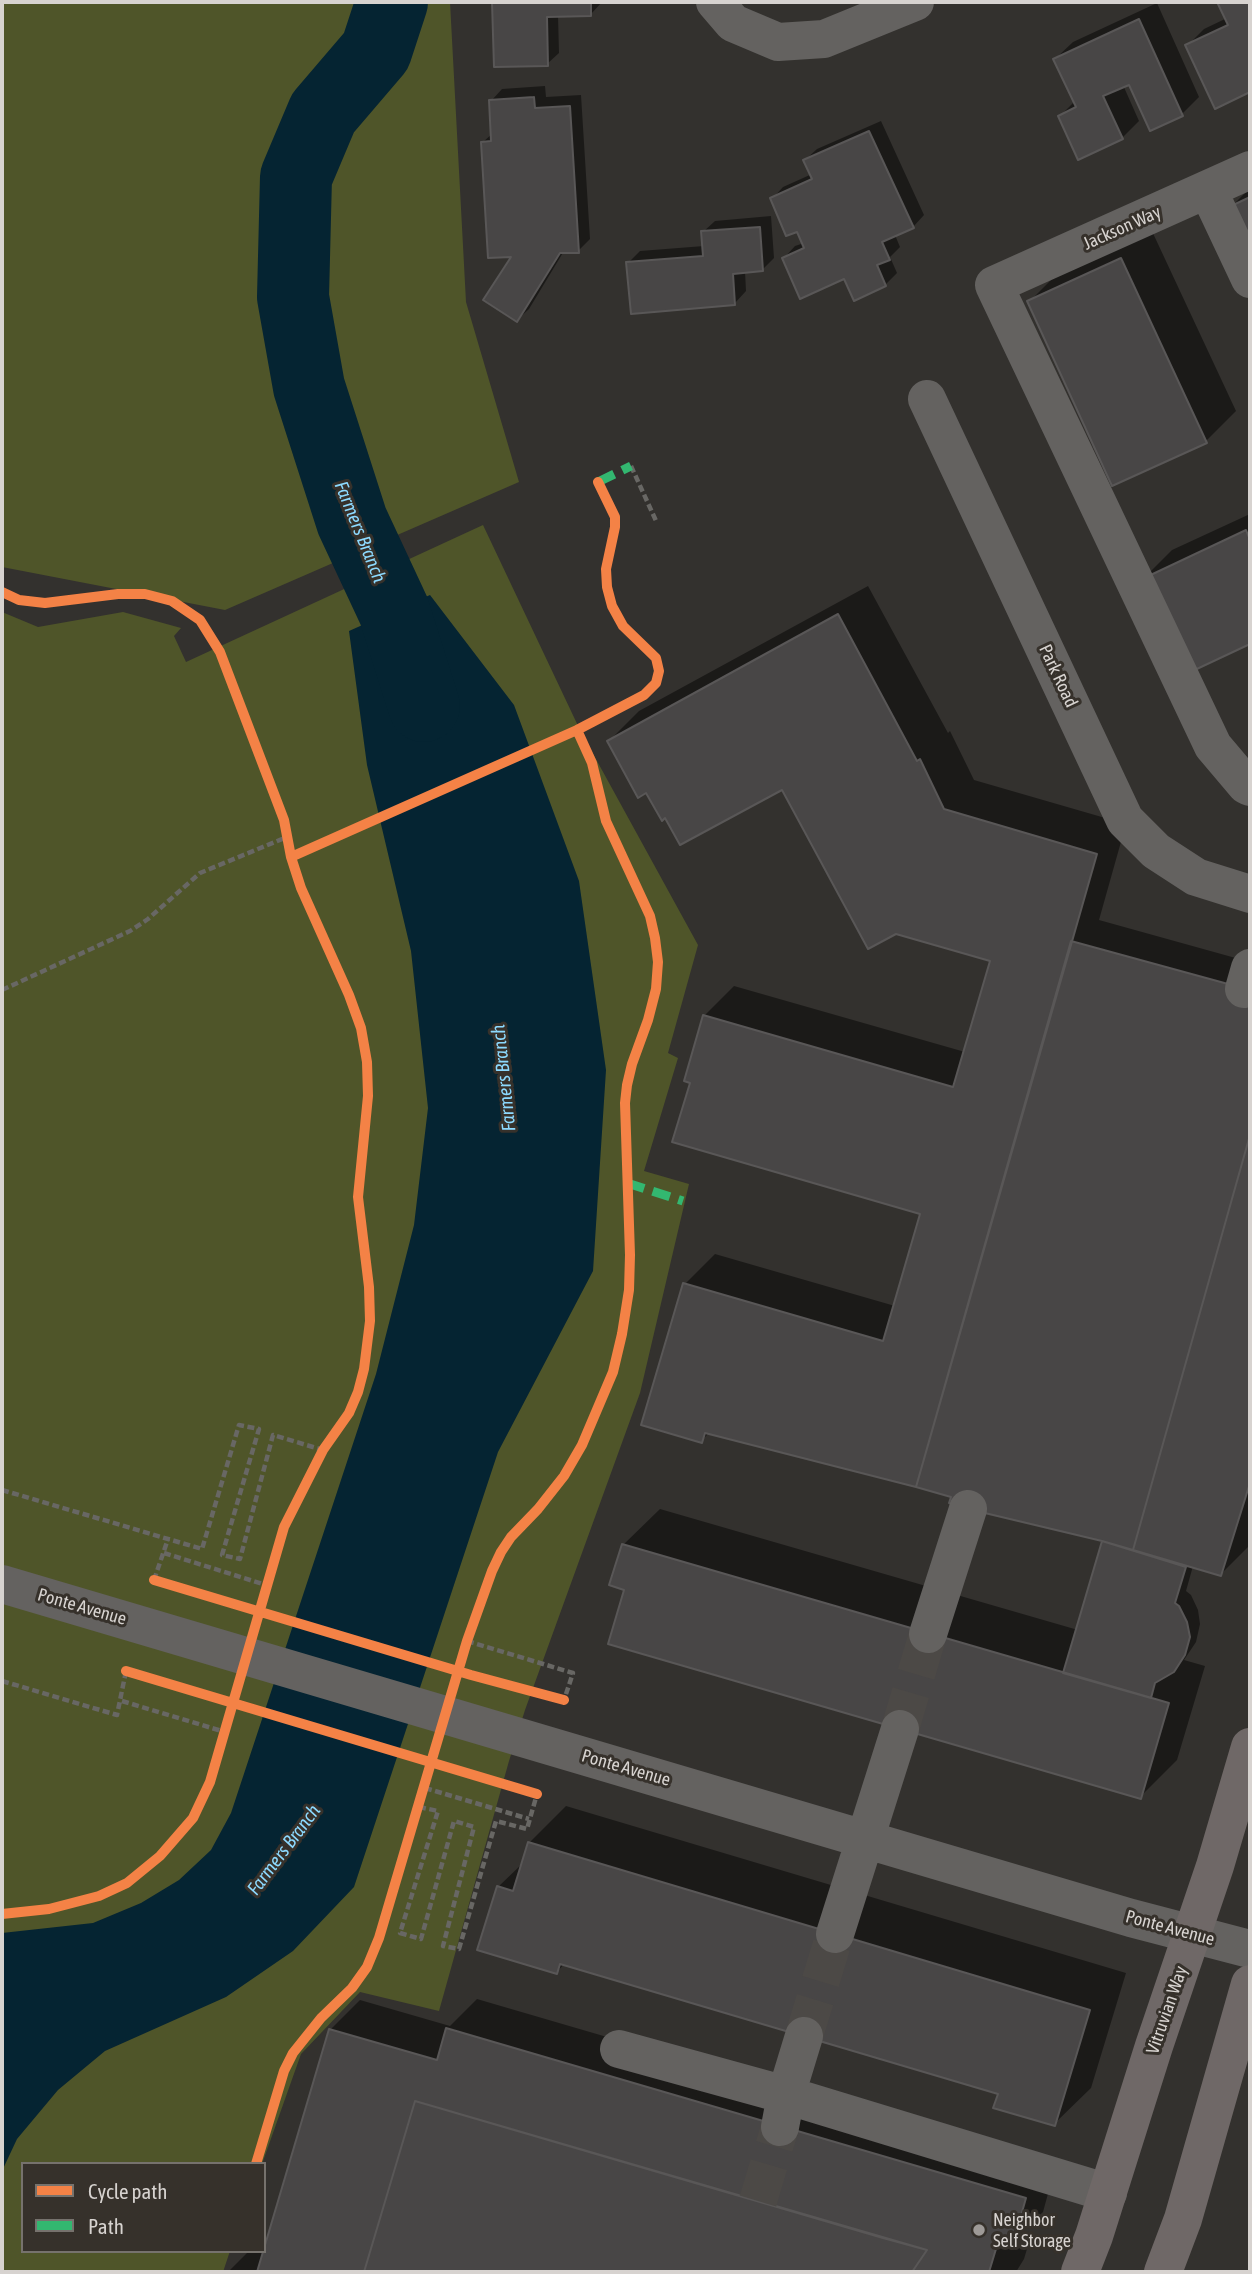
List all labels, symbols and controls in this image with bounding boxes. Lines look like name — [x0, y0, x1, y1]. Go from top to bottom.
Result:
street label: Jackson Way — [1080, 201, 1164, 255]
water label: Farmers Branch — [329, 478, 391, 586]
street label: Park Road — [1034, 641, 1082, 711]
water label: Farmers Branch — [487, 1023, 521, 1133]
street label: Ponte Avenue — [35, 1584, 129, 1630]
street label: Ponte Avenue — [579, 1745, 673, 1791]
water label: Farmers Branch — [243, 1800, 325, 1900]
street label: Ponte Avenue — [1123, 1906, 1217, 1950]
street label: Vitruvian Way — [1142, 1963, 1192, 2057]
legend — [21, 2162, 266, 2253]
text: Cycle path — [88, 2179, 167, 2203]
place label: Neighbor Self Storage — [993, 2209, 1071, 2252]
text: Path — [88, 2214, 124, 2238]
marker: Neighbor Self Storage — [971, 2222, 987, 2238]

